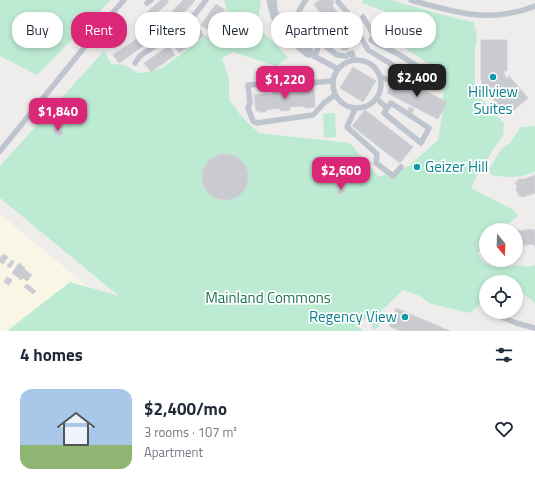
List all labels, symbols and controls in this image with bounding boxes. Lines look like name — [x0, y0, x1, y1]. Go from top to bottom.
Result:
chip: Buy — [12, 12, 63, 48]
chip: Rent — [71, 12, 127, 48]
chip: Filters — [135, 12, 200, 48]
chip: New — [208, 12, 263, 48]
chip: Apartment — [271, 12, 363, 48]
chip: House — [371, 12, 436, 48]
pin: $2,400 — [384, 64, 450, 98]
pin: $1,220 — [252, 66, 318, 100]
text: $2,400 — [397, 67, 437, 87]
text: $1,220 — [265, 69, 305, 89]
marker: Hillview Suites — [488, 72, 498, 82]
place label: Hillview Suites — [468, 80, 518, 120]
pin: $1,840 — [25, 98, 91, 132]
text: $1,840 — [38, 101, 78, 121]
place label: Geizer Hill — [425, 155, 488, 178]
pin: $2,600 — [308, 157, 374, 191]
text: $2,600 — [321, 160, 361, 180]
marker: Geizer Hill — [412, 162, 422, 172]
north arrow — [479, 223, 523, 267]
map controls — [479, 223, 523, 319]
button: locate — [479, 275, 523, 319]
park label: Mainland Commons — [205, 286, 331, 309]
place label: Regency View — [309, 305, 397, 328]
marker: Regency View — [400, 312, 410, 322]
text: 4 homes — [20, 342, 83, 368]
icon: filters — [493, 344, 515, 366]
text: $2,400/mo — [144, 396, 227, 422]
icon: home — [52, 405, 100, 453]
icon: heart — [493, 418, 515, 440]
text: 3 rooms · 107 m² — [144, 422, 237, 442]
text: Apartment — [144, 442, 203, 462]

